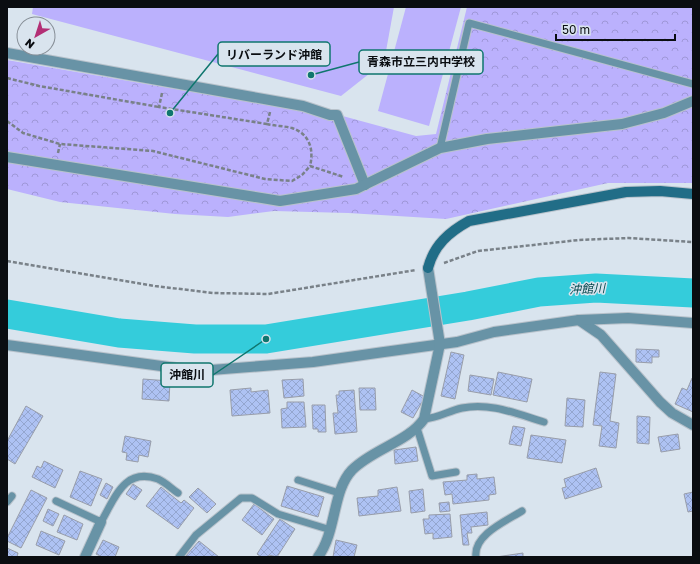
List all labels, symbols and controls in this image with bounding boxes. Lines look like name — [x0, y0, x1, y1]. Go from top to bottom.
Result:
north arrow — [16, 16, 56, 56]
scale bar — [556, 16, 675, 42]
text: 50 m — [562, 22, 590, 37]
text: N — [22, 36, 37, 52]
callout: リバーランド沖館 — [218, 42, 330, 66]
text: リバーランド沖館 — [226, 47, 322, 62]
callout: 青森市立三内中学校 — [359, 50, 483, 74]
text: 青森市立三内中学校 — [367, 54, 475, 69]
water label: 沖館川 — [569, 280, 607, 297]
callout: 沖館川 — [161, 363, 213, 387]
text: 沖館川 — [169, 367, 205, 382]

